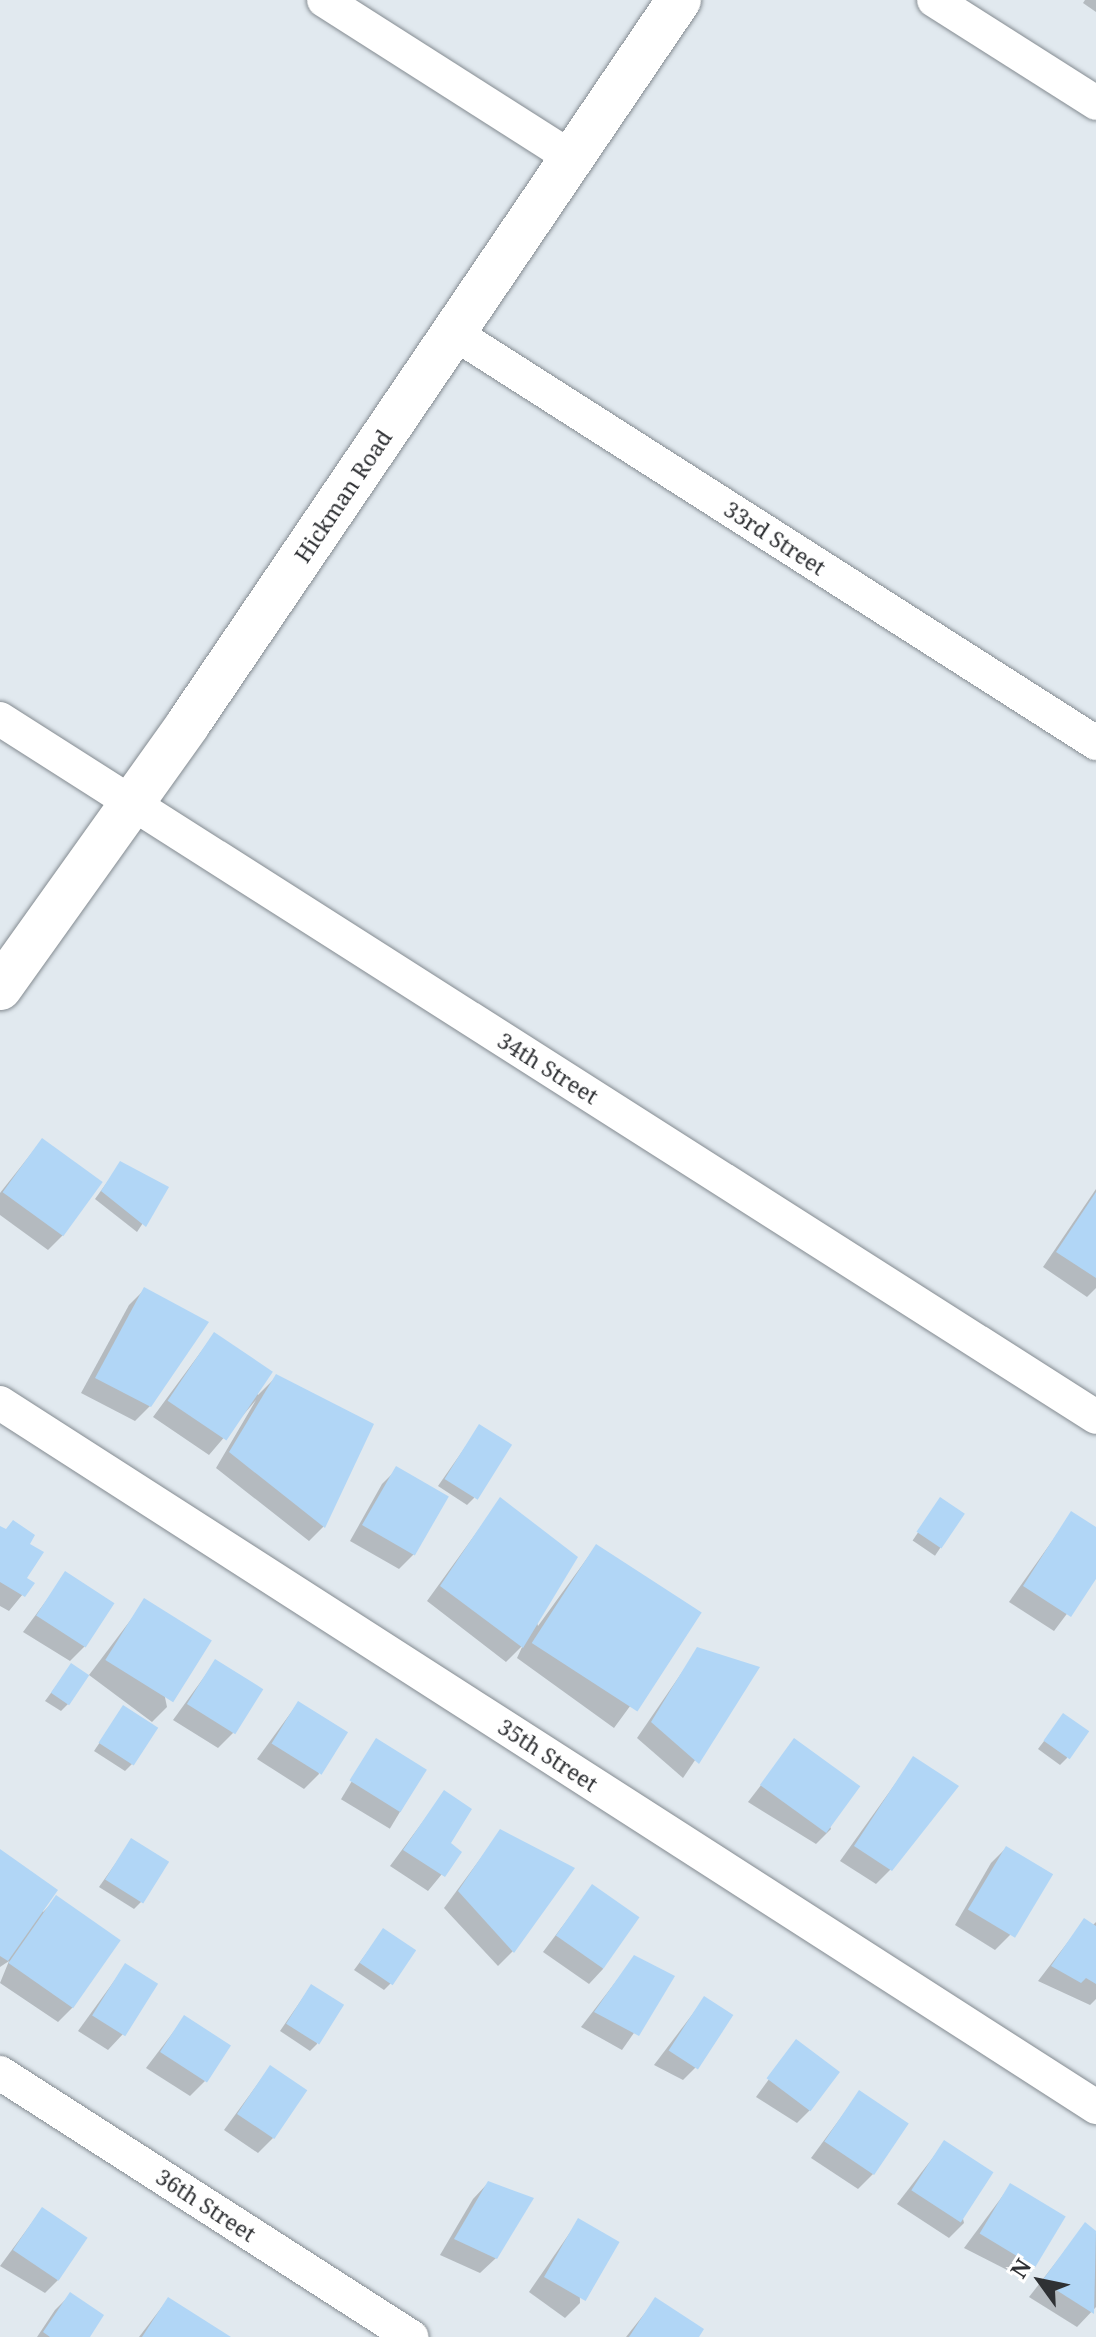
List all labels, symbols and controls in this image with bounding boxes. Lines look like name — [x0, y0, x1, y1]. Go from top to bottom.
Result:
street label: Hickman Road — [289, 425, 397, 567]
street label: 33rd Street — [719, 495, 831, 581]
street label: 34th Street — [493, 1027, 603, 1109]
street label: 35th Street — [493, 1713, 603, 1797]
street label: 36th Street — [151, 2163, 261, 2247]
north arrow — [1000, 2241, 1080, 2321]
text: N — [1003, 2252, 1037, 2283]

